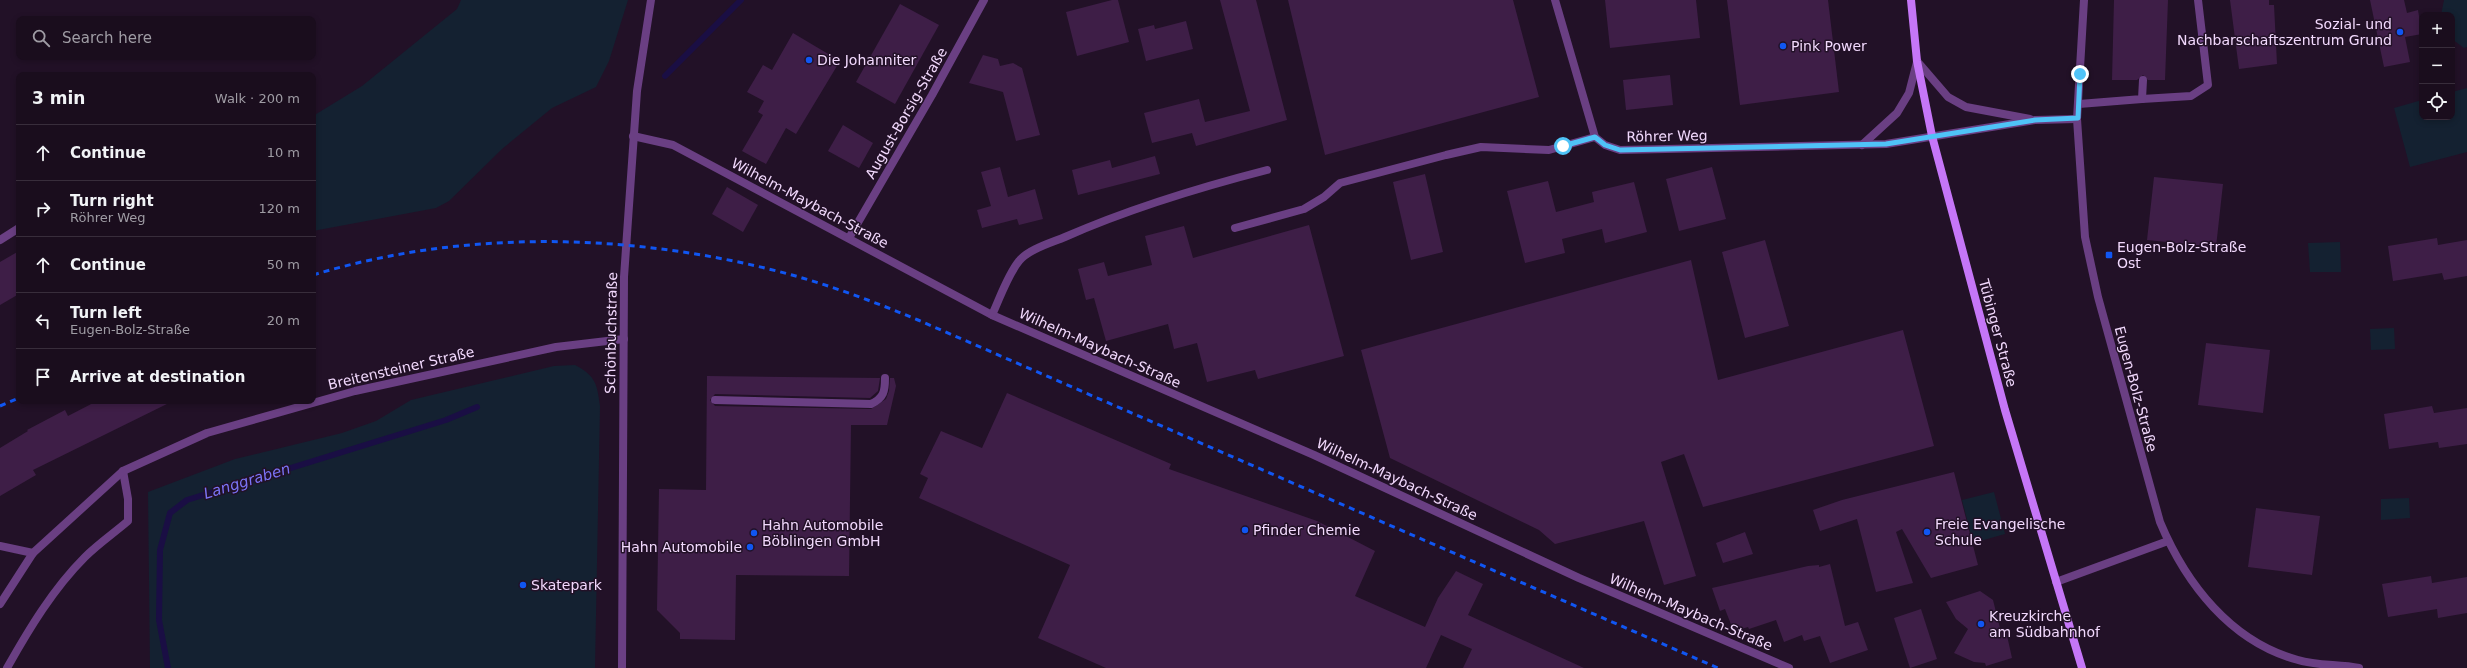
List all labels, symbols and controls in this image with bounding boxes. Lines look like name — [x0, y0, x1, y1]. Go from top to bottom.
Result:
map controls — [2419, 12, 2455, 120]
button: + — [2419, 12, 2455, 48]
search box — [16, 16, 316, 60]
place label: Sozial- und Nachbarschaftszentrum Grund — [2177, 16, 2392, 48]
icon: search — [30, 27, 52, 49]
marker: Sozial- und Nachbarschaftszentrum Grund — [2395, 27, 2405, 37]
text: Search here — [62, 29, 152, 47]
place label: Pink Power — [1791, 38, 1867, 54]
marker: Pink Power — [1778, 41, 1788, 51]
street label: August-Borsig-Straße — [862, 45, 950, 181]
button: − — [2419, 48, 2455, 84]
place label: Die Johanniter — [817, 52, 917, 68]
marker: Die Johanniter — [804, 55, 814, 65]
route end — [2071, 65, 2089, 83]
button: locate — [2419, 84, 2455, 120]
text: 3 min — [32, 88, 85, 108]
text: Walk · 200 m — [215, 91, 300, 106]
street label: Röhrer Weg — [1626, 127, 1708, 145]
route start — [1554, 137, 1572, 155]
icon: ahead — [32, 142, 54, 164]
text: Continue — [70, 144, 146, 162]
text: 10 m — [267, 145, 300, 160]
street label: Wilhelm-Maybach-Straße — [729, 155, 891, 251]
text: Turn right — [70, 192, 154, 210]
icon: right — [32, 198, 54, 220]
text: 120 m — [258, 201, 300, 216]
text: Röhrer Weg — [70, 210, 146, 225]
place label: Eugen-Bolz-Straße Ost — [2117, 239, 2246, 271]
marker: Eugen-Bolz-Straße Ost — [2104, 250, 2114, 260]
icon: ahead — [32, 254, 54, 276]
text: Continue — [70, 256, 146, 274]
text: 50 m — [267, 257, 300, 272]
street label: Schönbuchstraße — [602, 272, 620, 394]
street label: Tübinger Straße — [1976, 276, 2020, 389]
text: Turn left — [70, 304, 142, 322]
street label: Wilhelm-Maybach-Straße — [1017, 305, 1183, 391]
icon: left — [32, 310, 54, 332]
text: 20 m — [267, 313, 300, 328]
text: Eugen-Bolz-Straße — [70, 322, 190, 337]
street label: Eugen-Bolz-Straße — [2112, 325, 2160, 453]
street label: Breitensteiner Straße — [326, 343, 476, 393]
icon: arrive — [32, 366, 54, 388]
text: Arrive at destination — [70, 368, 245, 386]
street label: Wilhelm-Maybach-Straße — [1314, 435, 1480, 523]
water label: Langgraben — [201, 459, 293, 503]
place label: Freie Evangelische Schule — [1935, 516, 2065, 548]
place label: Hahn Automobile Böblingen GmbH — [762, 517, 883, 549]
place label: Pfinder Chemie — [1253, 522, 1360, 538]
marker: Pfinder Chemie — [1240, 525, 1250, 535]
marker: Freie Evangelische Schule — [1922, 527, 1932, 537]
marker: Hahn Automobile Böblingen GmbH — [749, 528, 759, 538]
place label: Hahn Automobile — [621, 539, 742, 555]
marker: Hahn Automobile — [745, 542, 755, 552]
street label: Wilhelm-Maybach-Straße — [1607, 570, 1775, 654]
place label: Skatepark — [531, 577, 603, 593]
marker: Skatepark — [518, 580, 528, 590]
place label: Kreuzkirche am Südbahnhof — [1989, 608, 2101, 640]
marker: Kreuzkirche am Südbahnhof — [1976, 619, 1986, 629]

